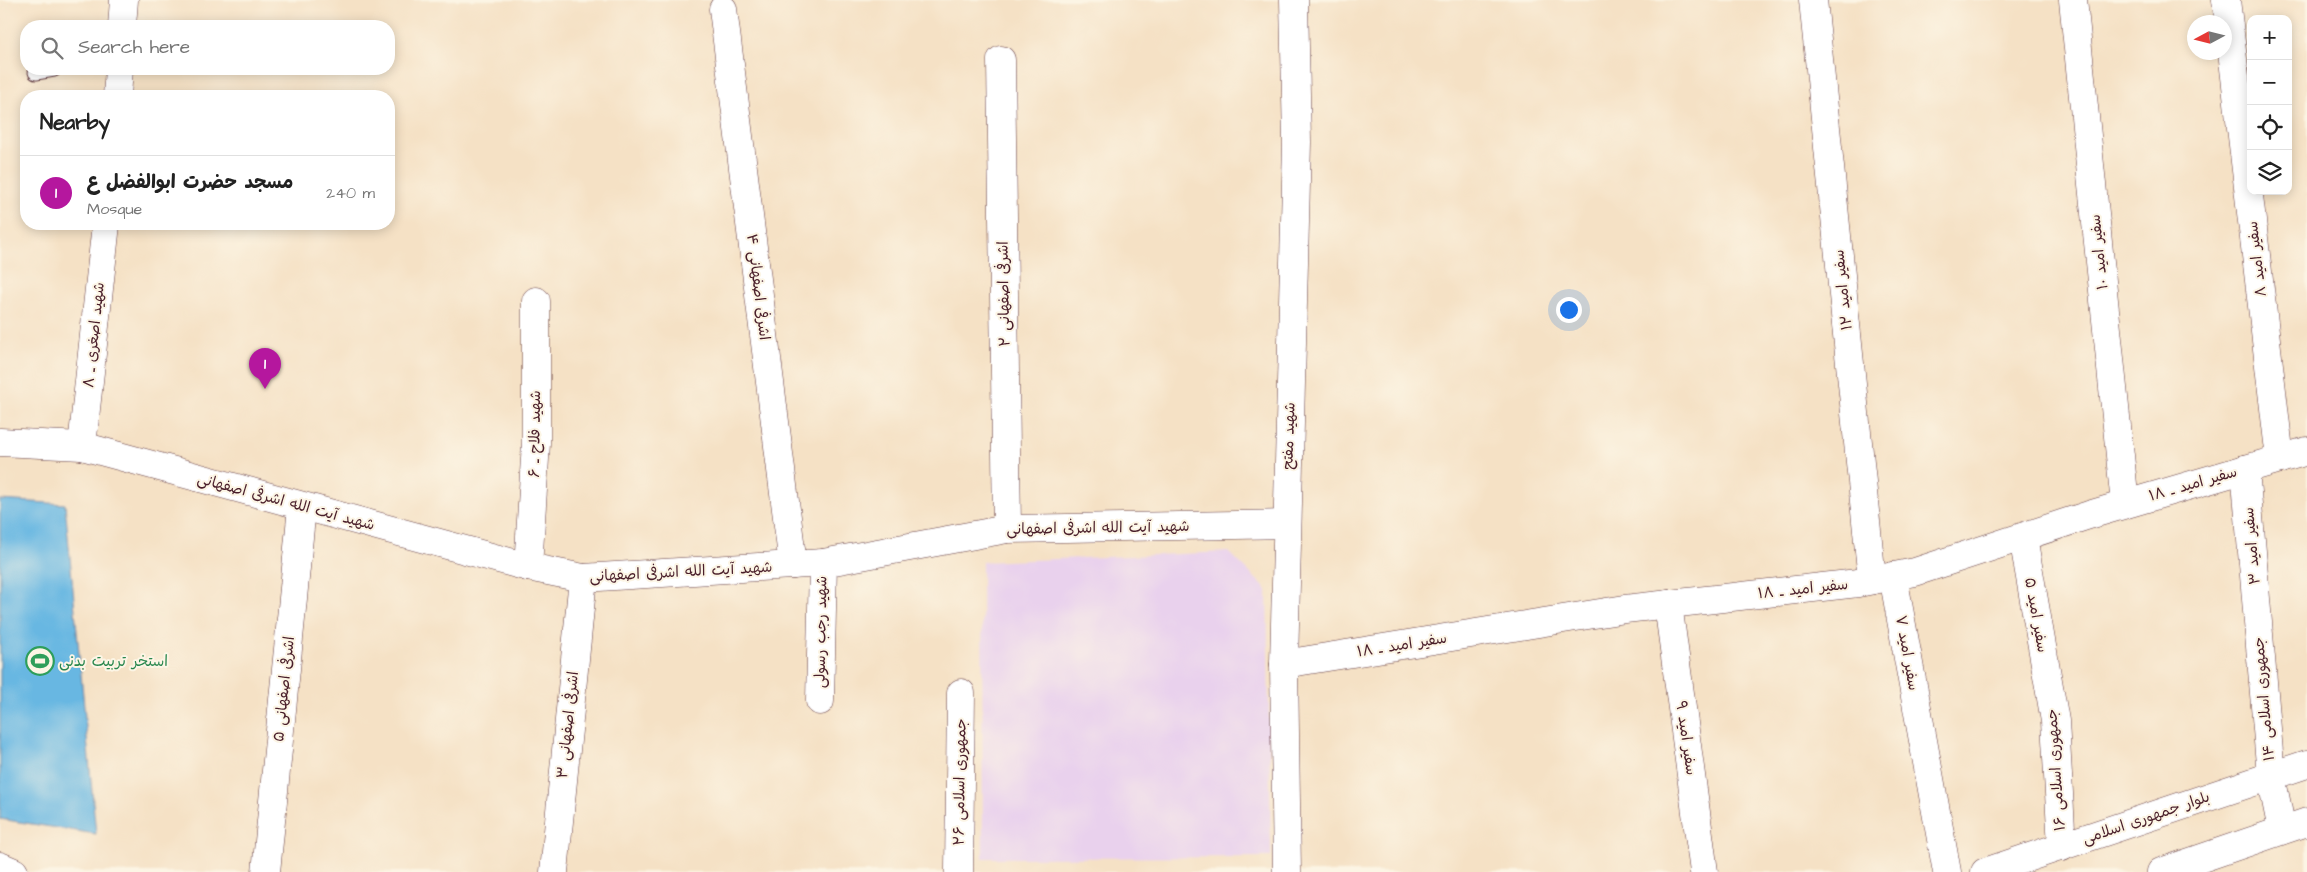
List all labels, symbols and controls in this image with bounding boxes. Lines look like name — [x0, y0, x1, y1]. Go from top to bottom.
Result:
north arrow — [2187, 15, 2232, 60]
map controls — [2247, 15, 2292, 195]
button: + — [2247, 15, 2292, 60]
search box — [20, 20, 395, 75]
icon: search — [38, 34, 66, 62]
text: Search here — [78, 34, 190, 61]
button: − — [2247, 60, 2292, 105]
button: locate — [2247, 105, 2292, 150]
text: Nearby — [40, 108, 110, 137]
button: layers — [2247, 150, 2292, 195]
text: مسجد حضرت ابوالفضل ع — [87, 169, 293, 196]
text: 1 — [55, 182, 57, 204]
text: 240 m — [326, 182, 375, 204]
text: Mosque — [87, 198, 142, 220]
street label: سفیر امید ۱۰ — [2085, 213, 2113, 291]
street label: سفیر امید ۸ — [2242, 220, 2272, 298]
street label: اشرفی اصفهانی ۴ — [741, 233, 775, 341]
street label: اشرفی اصفهانی ۲ — [993, 241, 1015, 347]
street label: سفیر امید ۱۲ — [1828, 249, 1858, 331]
street label: شهید اصغری ـ ۸ — [78, 281, 110, 389]
your location — [1556, 297, 1582, 323]
pin: 1 — [249, 348, 281, 389]
street label: شهید فلاح ـ ۶ — [524, 390, 546, 478]
street label: شهید مفتح — [1277, 402, 1301, 470]
street label: سفیر امید ـ ۱۸ — [2146, 461, 2240, 507]
street label: شهید آیت الله اشرفی اصفهانی — [195, 468, 377, 536]
street label: سفیر امید ۳ — [2238, 506, 2266, 586]
street label: شهید آیت الله اشرفی اصفهانی — [1006, 516, 1190, 540]
street label: شهید آیت الله اشرفی اصفهانی — [589, 557, 773, 587]
street label: سفیر امید ـ ۱۸ — [1757, 574, 1849, 604]
street label: شهید رجب رسولی — [810, 576, 832, 688]
street label: سفیر امید ۵ — [2019, 576, 2053, 654]
street label: سفیر امید ۷ — [1890, 614, 1924, 692]
street label: سفیر امید ـ ۱۸ — [1356, 628, 1448, 662]
street label: اشرفی اصفهانی ۵ — [268, 635, 300, 743]
street label: جمهوری اسلامی ۱۴ — [2248, 636, 2280, 762]
sports icon: استخر تربیت بدنی — [25, 646, 55, 676]
place label: استخر تربیت بدنی — [59, 651, 168, 672]
street label: اشرفی اصفهانی ۳ — [552, 670, 584, 780]
street label: سفیر امید ۹ — [1670, 699, 1702, 777]
street label: جمهوری اسلامی ۱۶ — [2041, 708, 2071, 832]
street label: جمهوری اسلامی ۲۶ — [948, 718, 972, 846]
street label: بلوار جمهوری اسلامی — [2080, 786, 2212, 850]

